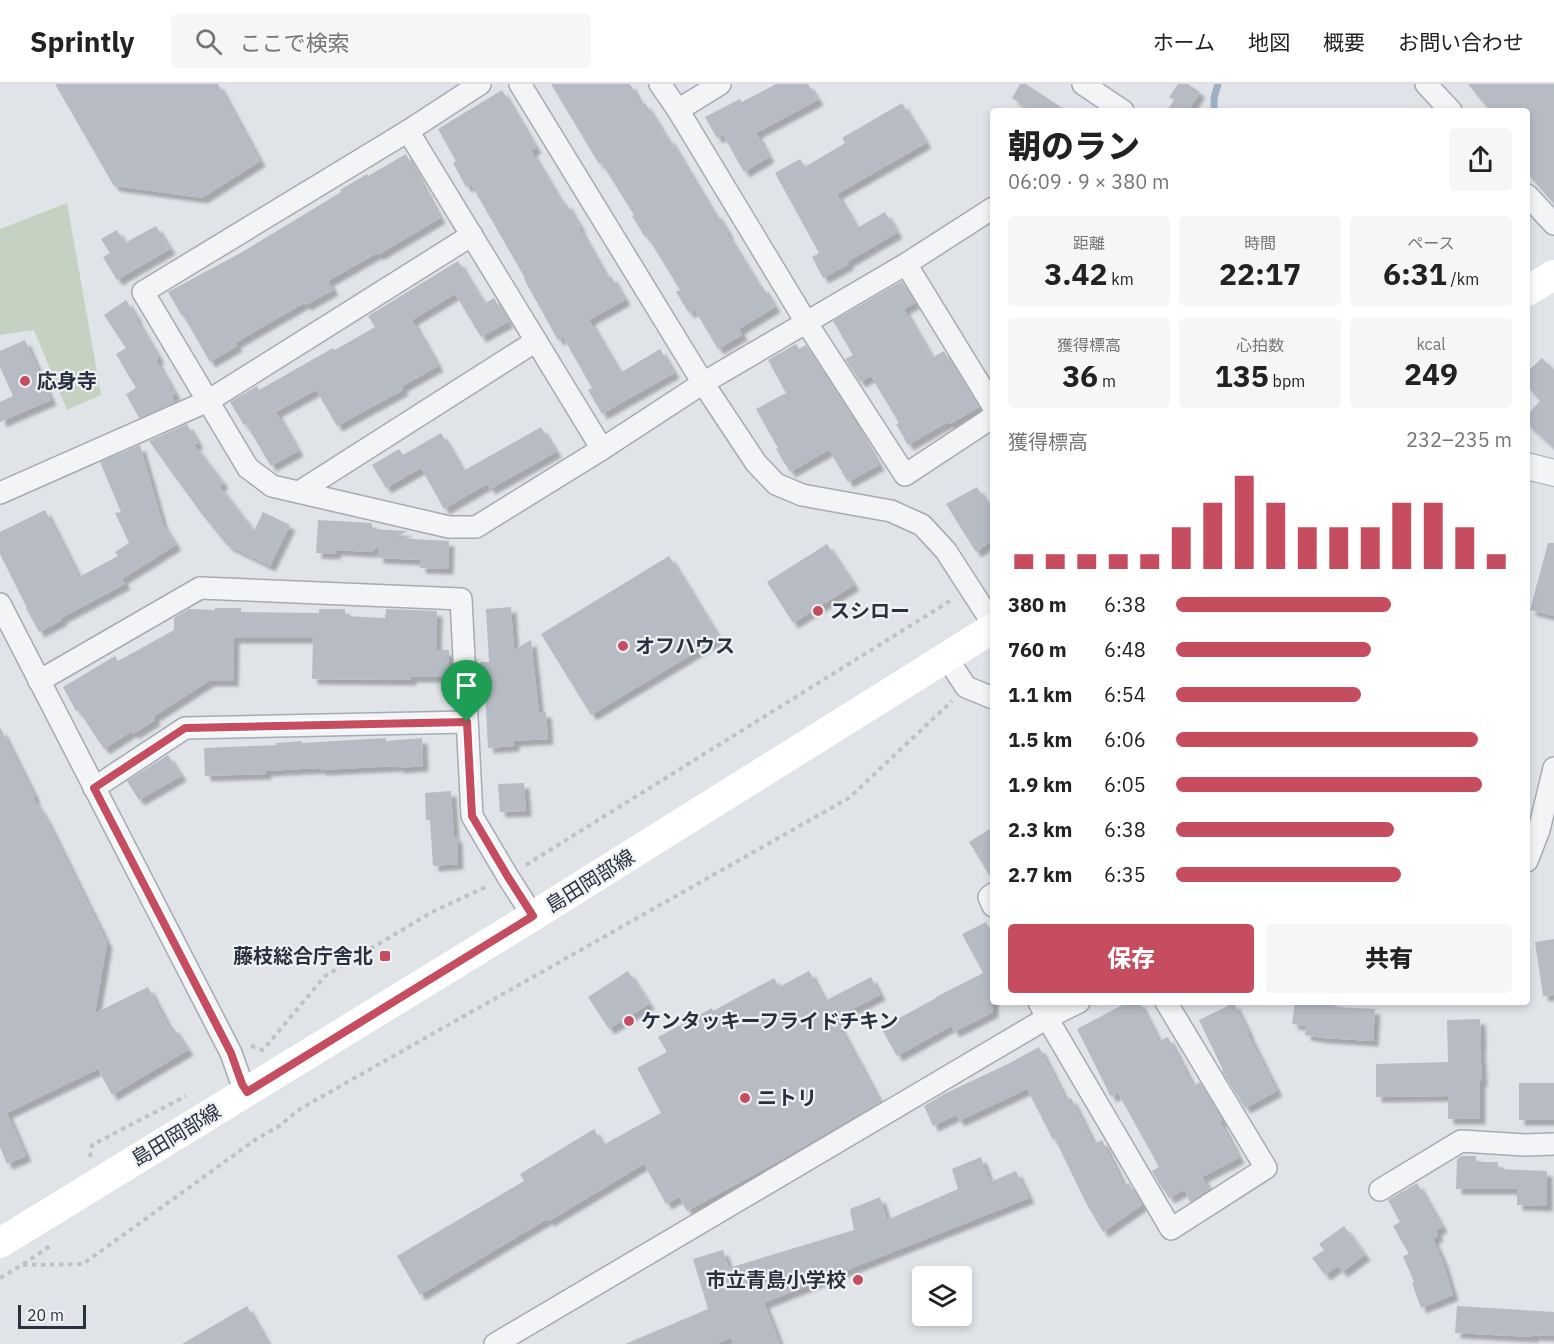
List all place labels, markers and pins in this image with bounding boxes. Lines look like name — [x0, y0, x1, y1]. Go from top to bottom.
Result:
place label: 応身寺 — [37, 367, 97, 394]
marker: 応身寺 — [18, 374, 32, 388]
place label: スシロー — [830, 597, 910, 624]
marker: スシロー — [811, 604, 825, 618]
place label: オフハウス — [635, 632, 735, 659]
marker: オフハウス — [616, 639, 630, 653]
pin — [441, 660, 492, 722]
place label: 藤枝総合庁舎北 — [233, 942, 373, 969]
marker: 藤枝総合庁舎北 — [378, 949, 392, 963]
place label: ケンタッキーフライドチキン — [641, 1007, 899, 1034]
marker: ケンタッキーフライドチキン — [622, 1014, 636, 1028]
place label: ニトリ — [757, 1084, 817, 1111]
marker: ニトリ — [738, 1091, 752, 1105]
place label: 市立青島小学校 — [706, 1266, 846, 1293]
marker: 市立青島小学校 — [851, 1273, 865, 1287]

